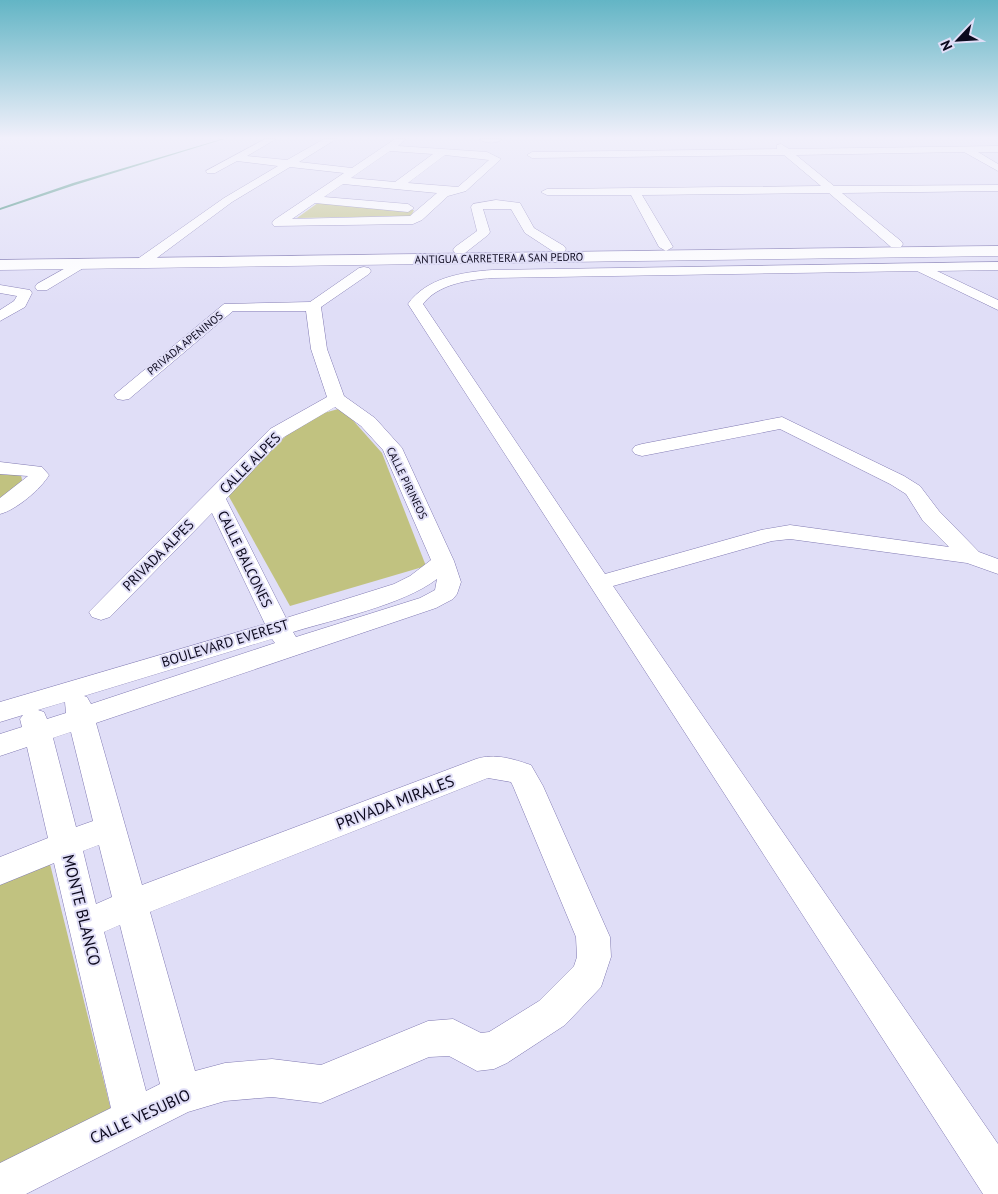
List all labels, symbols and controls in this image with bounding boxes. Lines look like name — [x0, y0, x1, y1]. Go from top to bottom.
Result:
north arrow — [933, 15, 983, 65]
text: N — [936, 38, 956, 53]
street label: ANTIGUA CARRETERA A SAN PEDRO — [415, 250, 583, 266]
street label: PRIVADA APENINOS — [144, 308, 226, 378]
street label: CALLE ALPES — [216, 429, 284, 497]
street label: CALLE PIRINEOS — [384, 445, 431, 521]
street label: CALLE BALCONES — [214, 508, 276, 610]
street label: PRIVADA ALPES — [119, 516, 197, 594]
street label: BOULEVARD EVEREST — [159, 615, 291, 671]
street label: PRIVADA MIRALES — [333, 770, 457, 834]
street label: MONTE BLANCO — [59, 852, 105, 968]
street label: CALLE VESUBIO — [87, 1084, 193, 1148]

